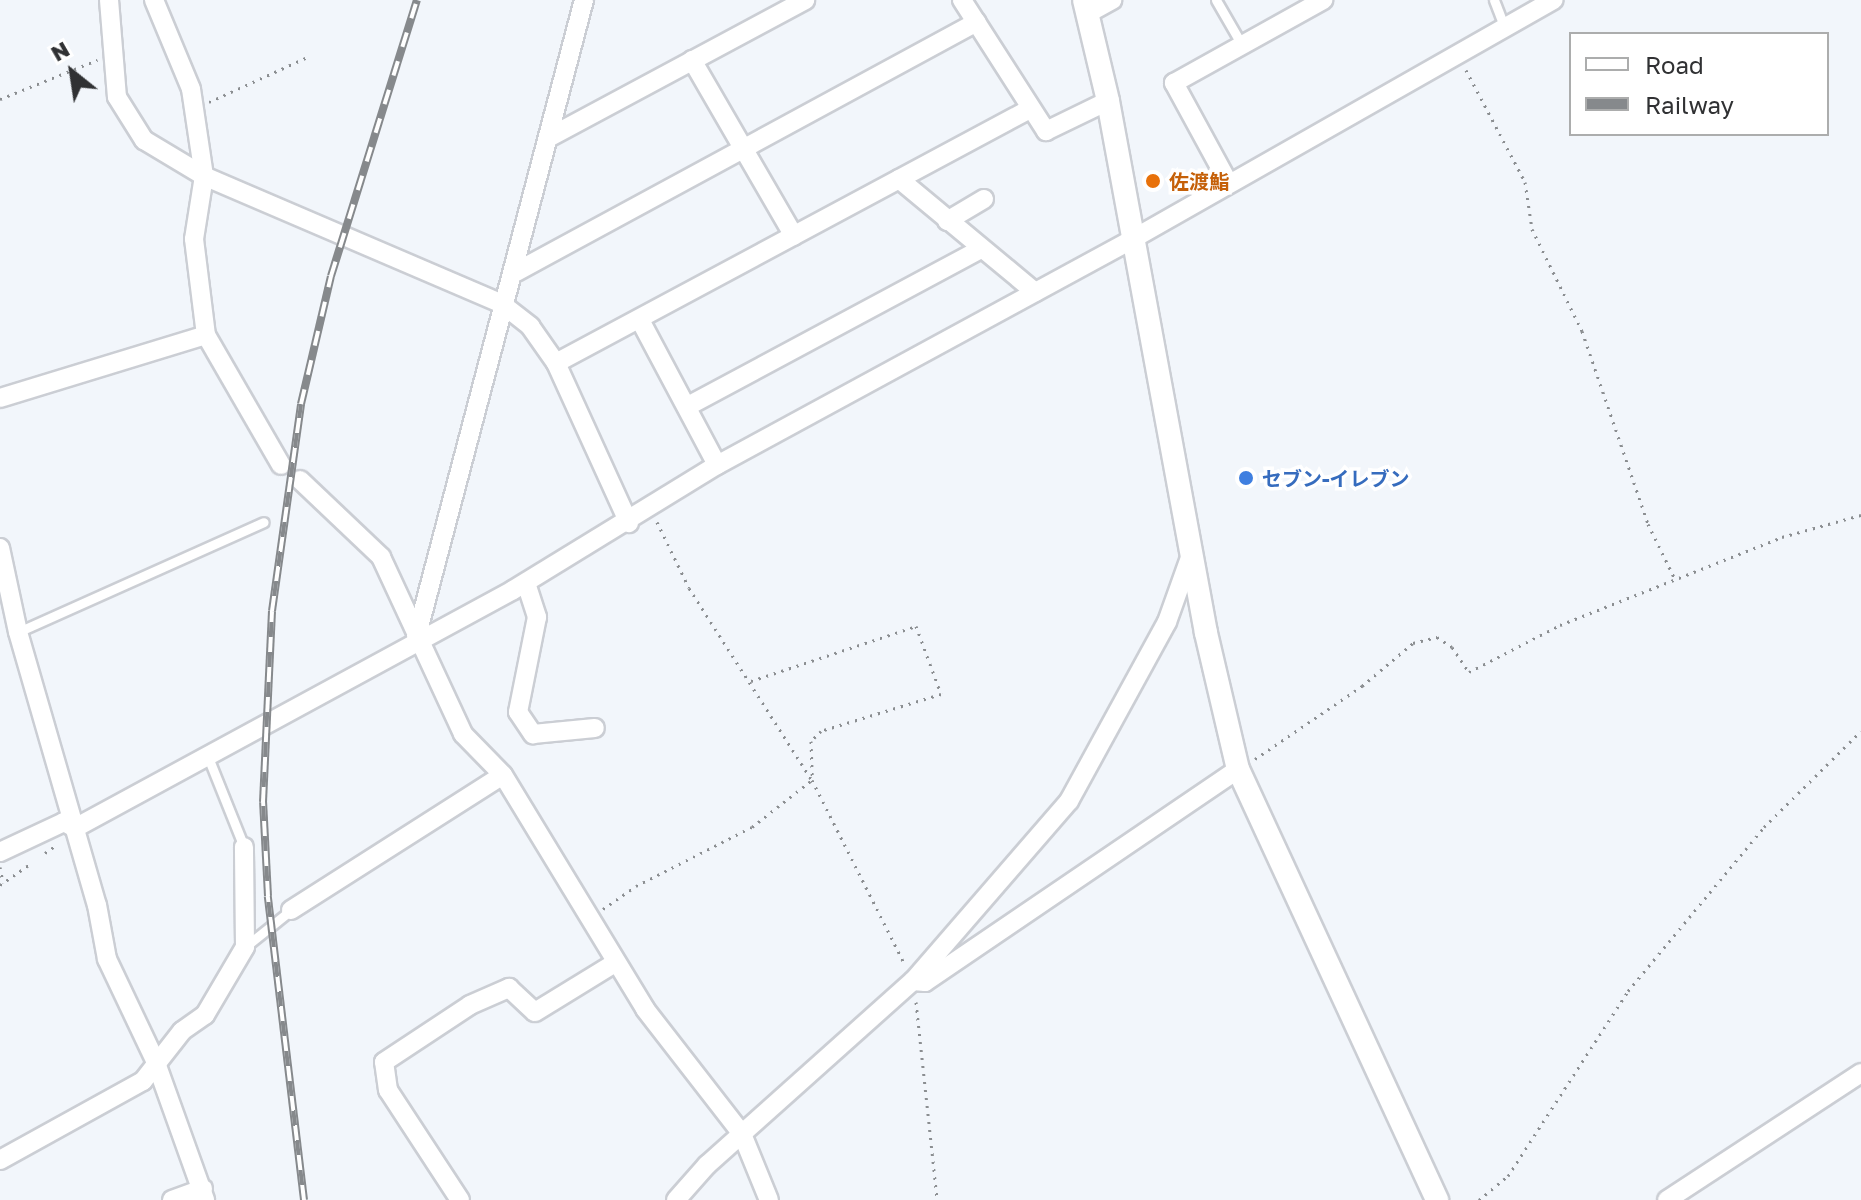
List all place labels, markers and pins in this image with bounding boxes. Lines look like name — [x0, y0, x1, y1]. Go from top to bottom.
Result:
place label: 佐渡鮨 — [1169, 169, 1229, 193]
marker: 佐渡鮨 — [1144, 172, 1162, 190]
place label: セブン-イレブン — [1262, 466, 1410, 490]
marker: セブン-イレブン — [1237, 469, 1255, 487]

